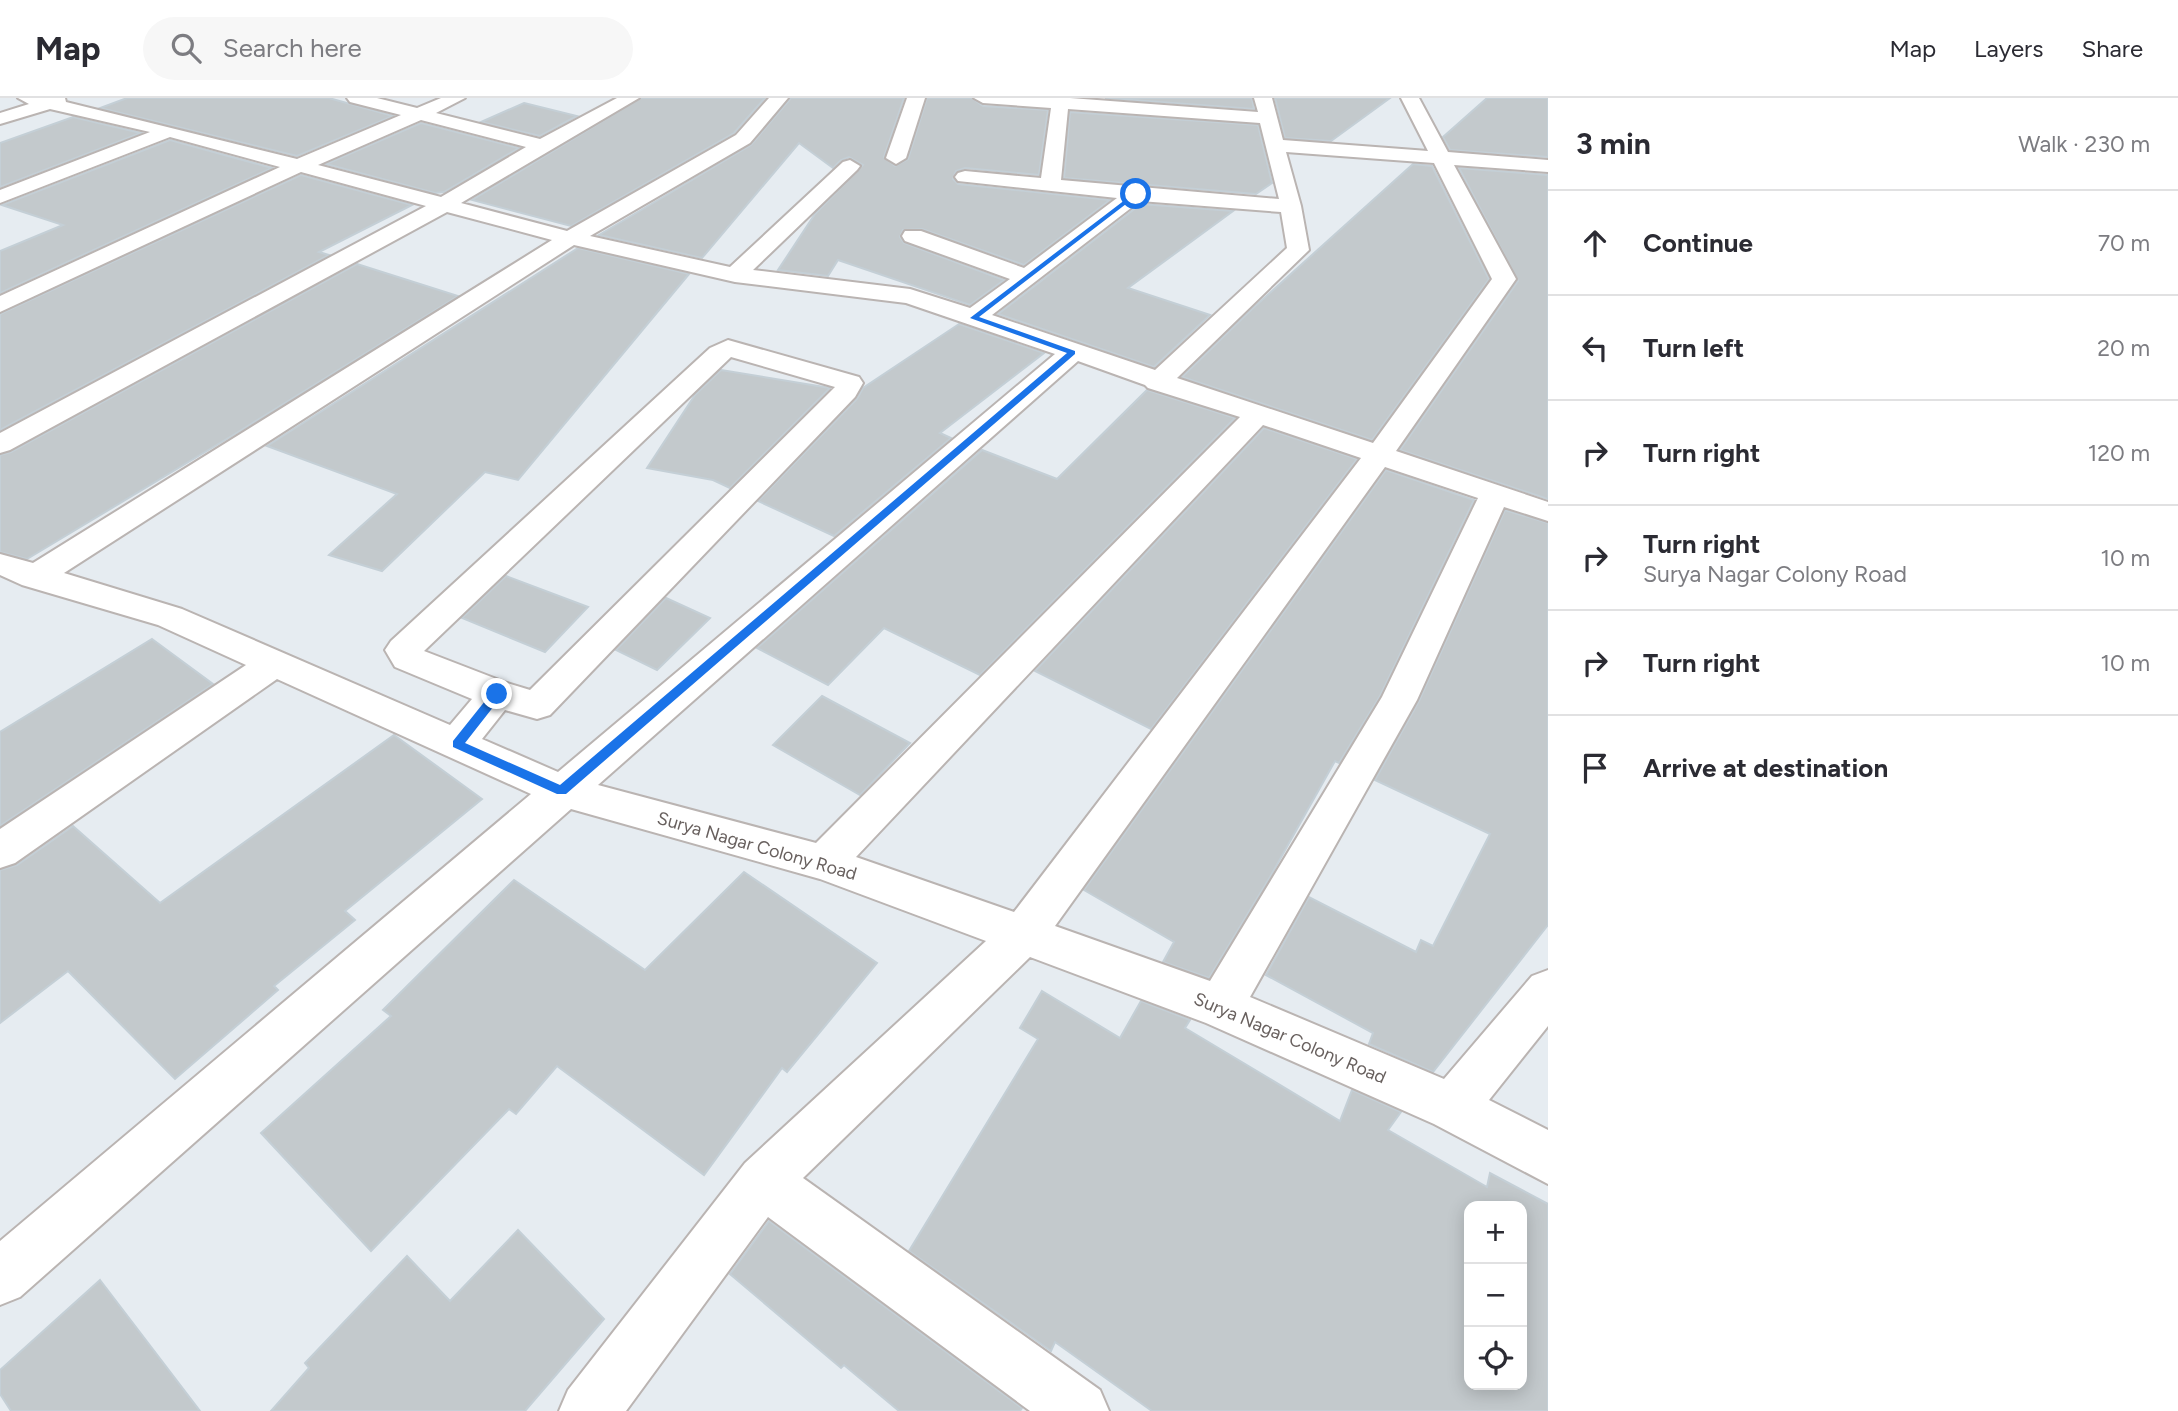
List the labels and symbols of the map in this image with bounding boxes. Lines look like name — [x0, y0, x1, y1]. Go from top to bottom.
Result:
route start — [1120, 178, 1151, 209]
route end — [481, 678, 512, 709]
street label: Surya Nagar Colony Road — [655, 807, 859, 885]
street label: Surya Nagar Colony Road — [1191, 988, 1389, 1088]

